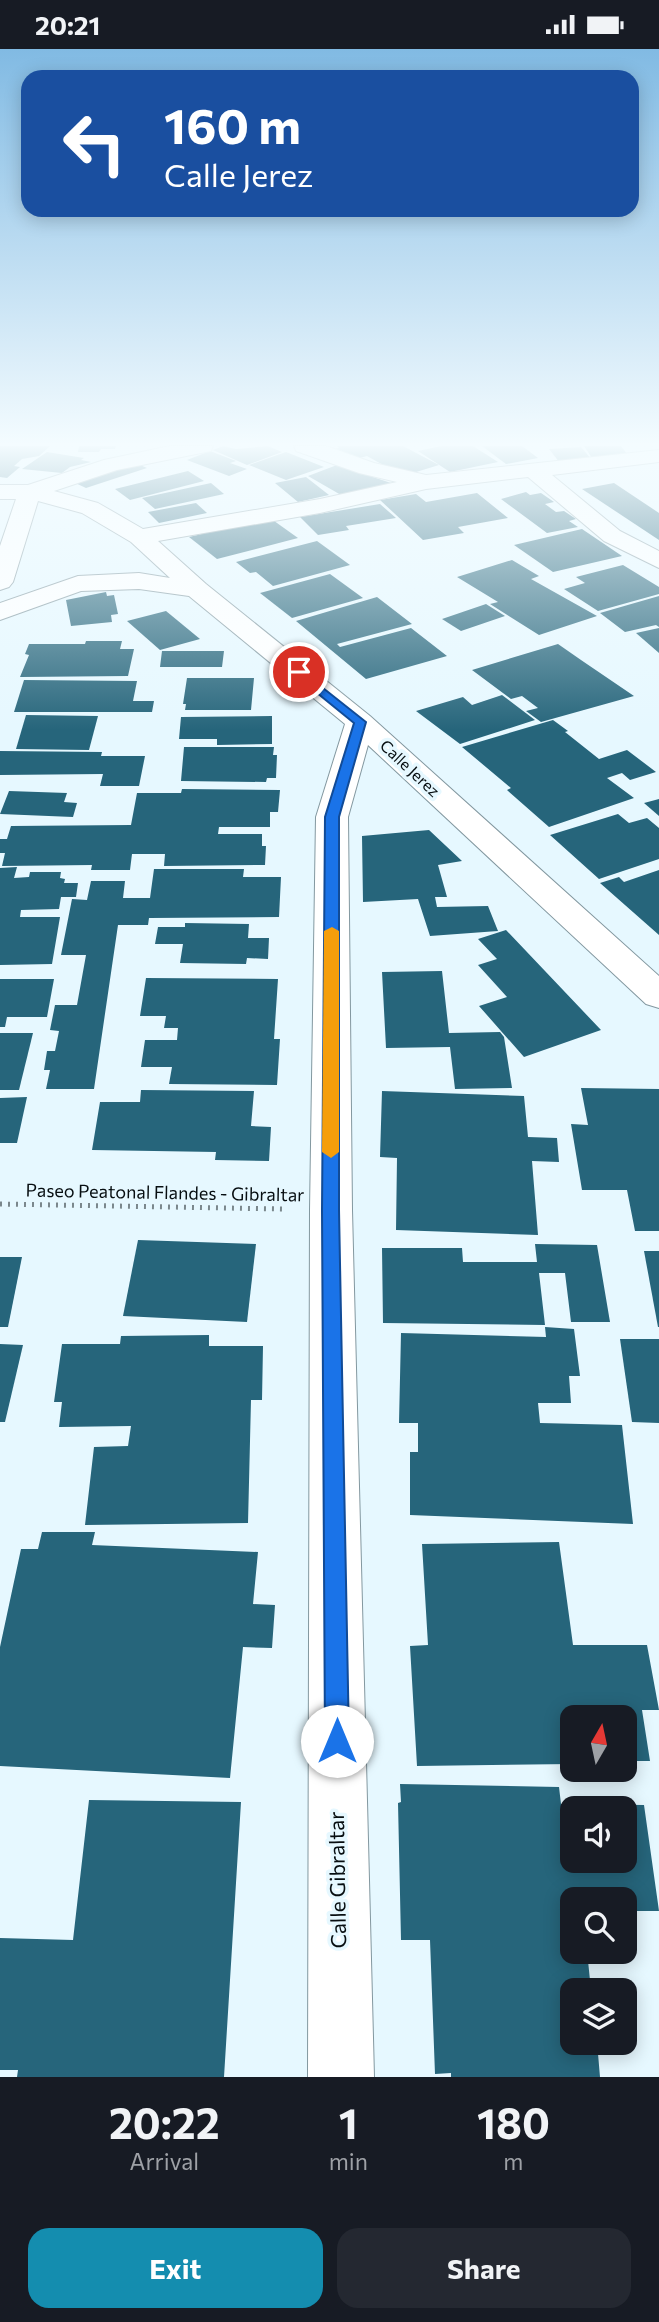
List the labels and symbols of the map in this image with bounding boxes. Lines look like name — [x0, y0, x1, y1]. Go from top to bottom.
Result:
pin — [269, 642, 329, 702]
street label: Calle Jerez — [377, 735, 444, 800]
street label: Paseo Peatonal Flandes - Gibraltar — [25, 1179, 305, 1205]
position arrow — [300, 1704, 374, 1778]
north arrow — [560, 1705, 637, 1781]
street label: Calle Gibraltar — [323, 1811, 350, 1949]

